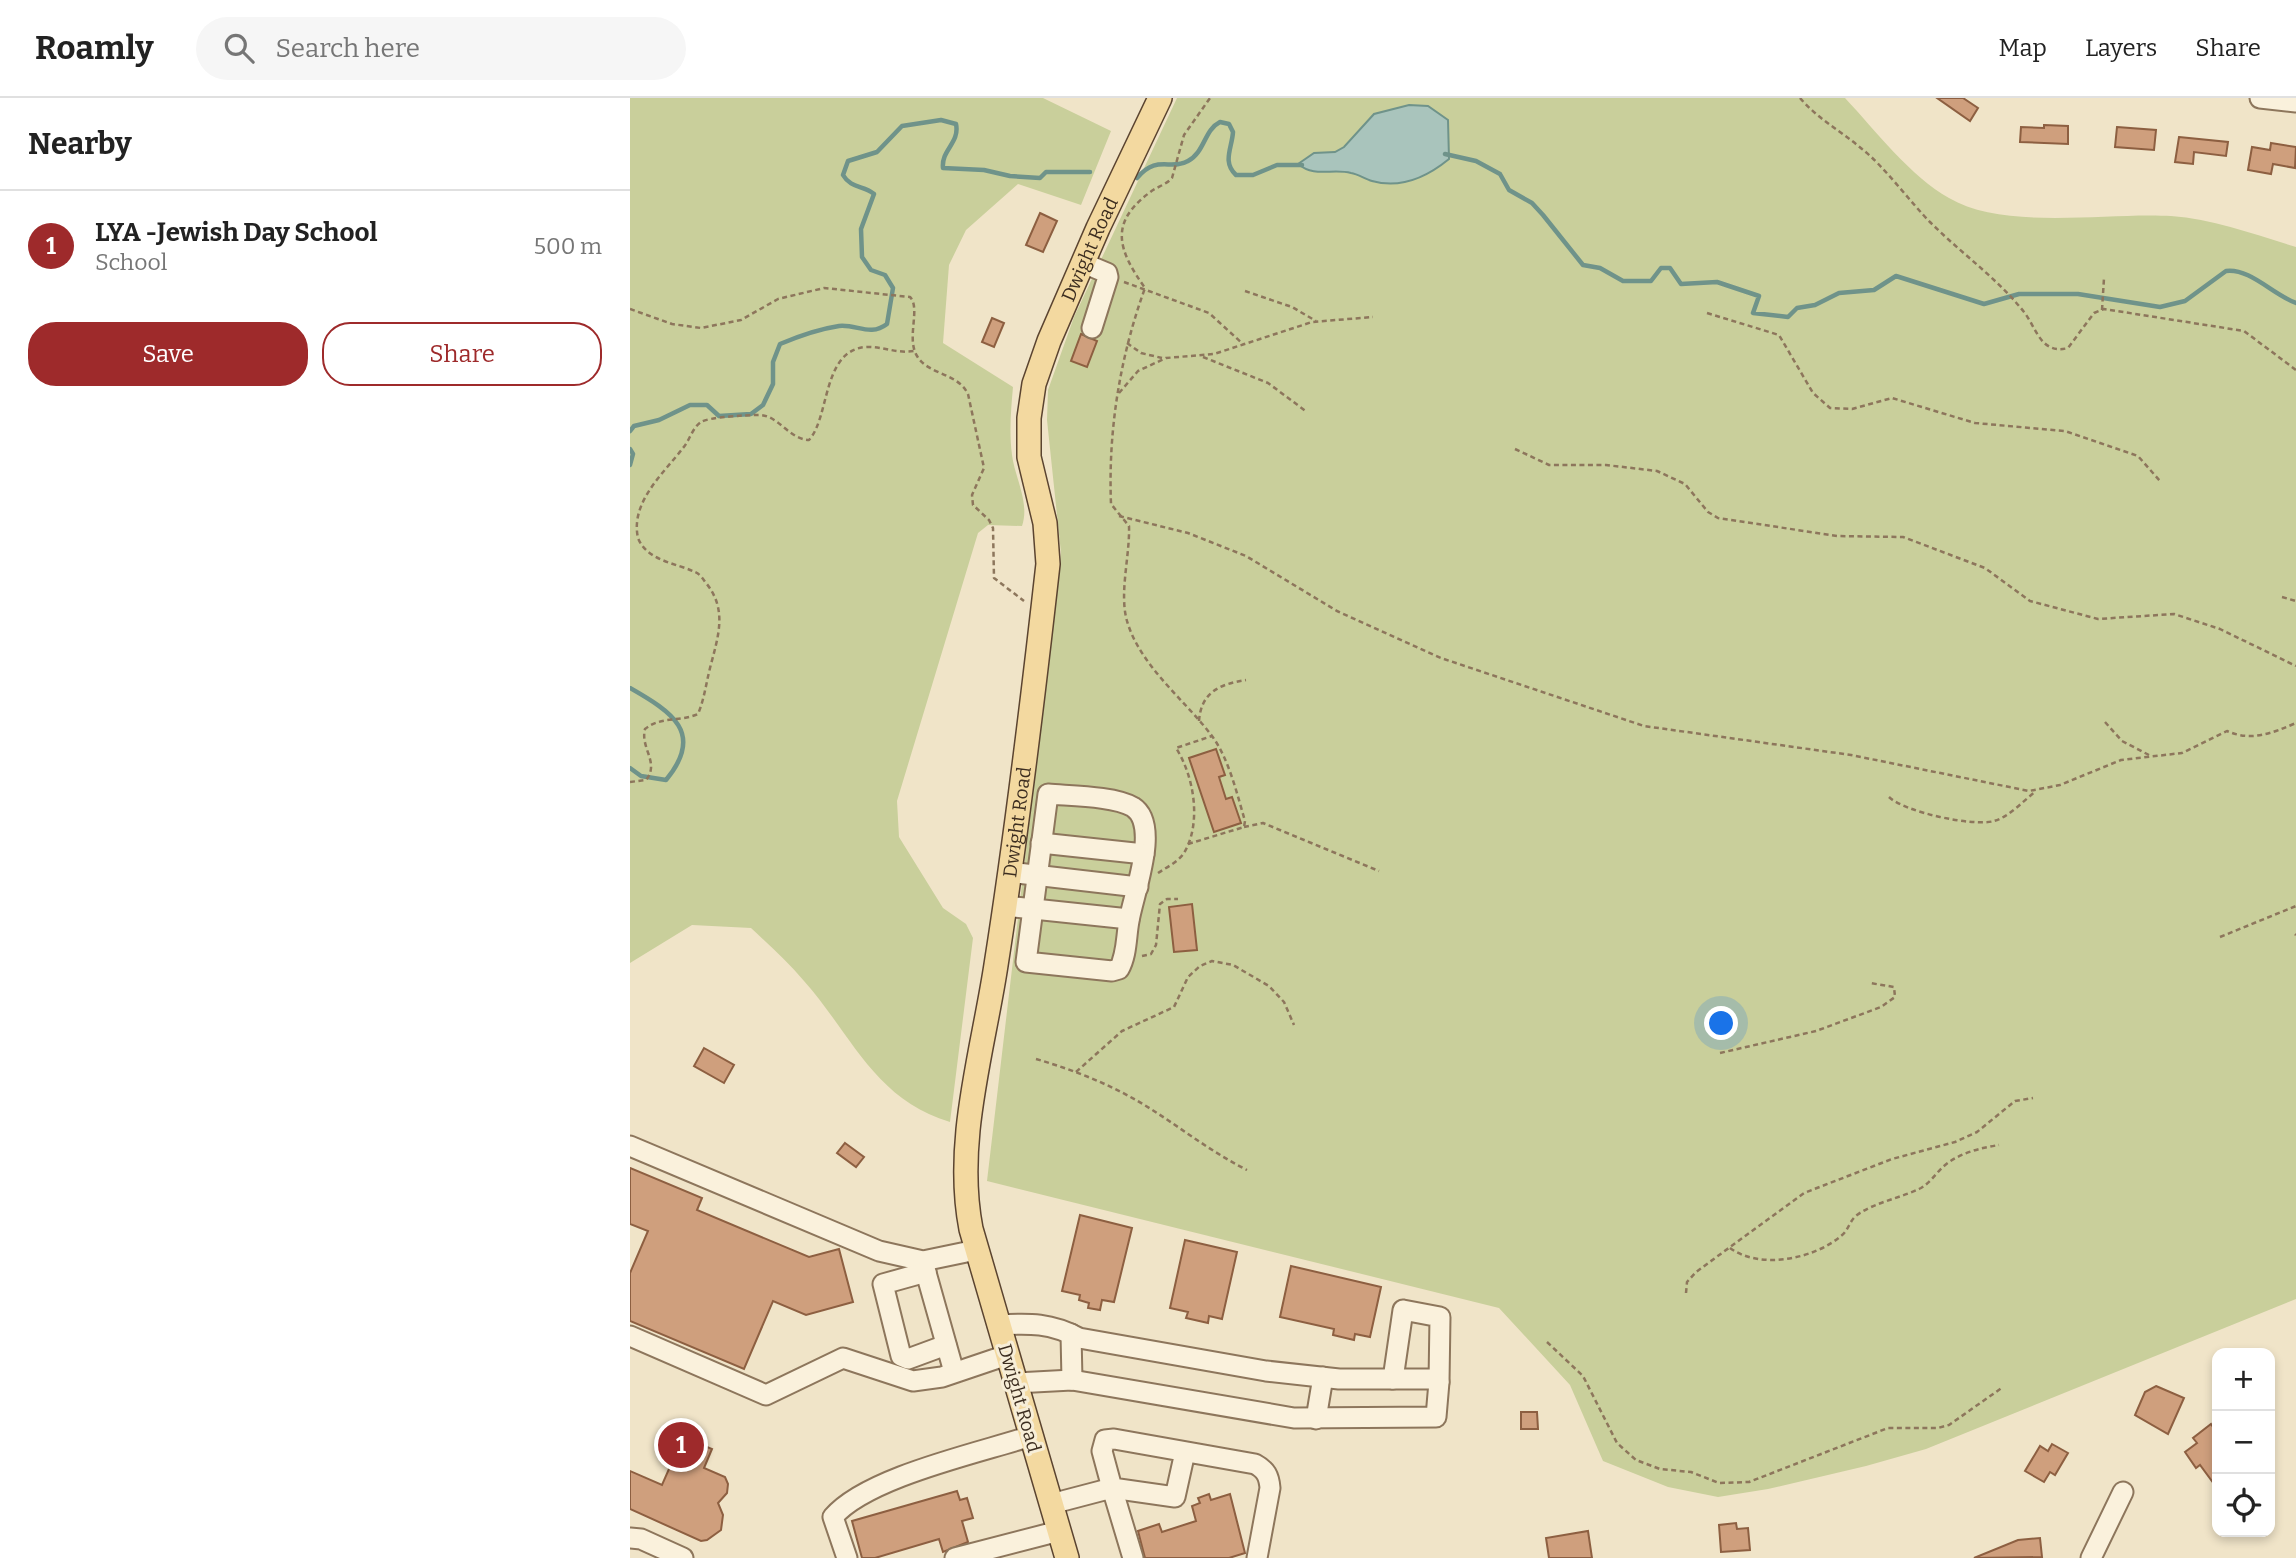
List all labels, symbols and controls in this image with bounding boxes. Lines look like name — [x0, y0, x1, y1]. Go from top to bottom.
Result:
search box — [196, 17, 686, 80]
text: Roamly — [35, 28, 154, 68]
icon: search — [220, 29, 258, 67]
text: Search here — [276, 33, 420, 64]
text: Map — [1999, 34, 2047, 62]
text: Layers — [2085, 34, 2157, 62]
text: Share — [2195, 34, 2261, 62]
text: Nearby — [28, 126, 132, 162]
street label: Dwight Road — [1057, 194, 1123, 305]
text: LYA -Jewish Day School — [95, 217, 378, 248]
text: 1 — [46, 232, 56, 260]
text: 500 m — [534, 232, 602, 260]
text: School — [95, 248, 167, 276]
button: Save — [28, 322, 308, 386]
button: Share — [322, 322, 602, 386]
street label: Dwight Road — [998, 765, 1036, 879]
your location — [1704, 1006, 1738, 1040]
street label: Dwight Road — [993, 1341, 1046, 1455]
map controls — [2212, 1348, 2275, 1537]
button: + — [2212, 1348, 2275, 1411]
button: − — [2212, 1411, 2275, 1474]
pin: 1 — [658, 1419, 704, 1471]
button: locate — [2212, 1474, 2275, 1537]

